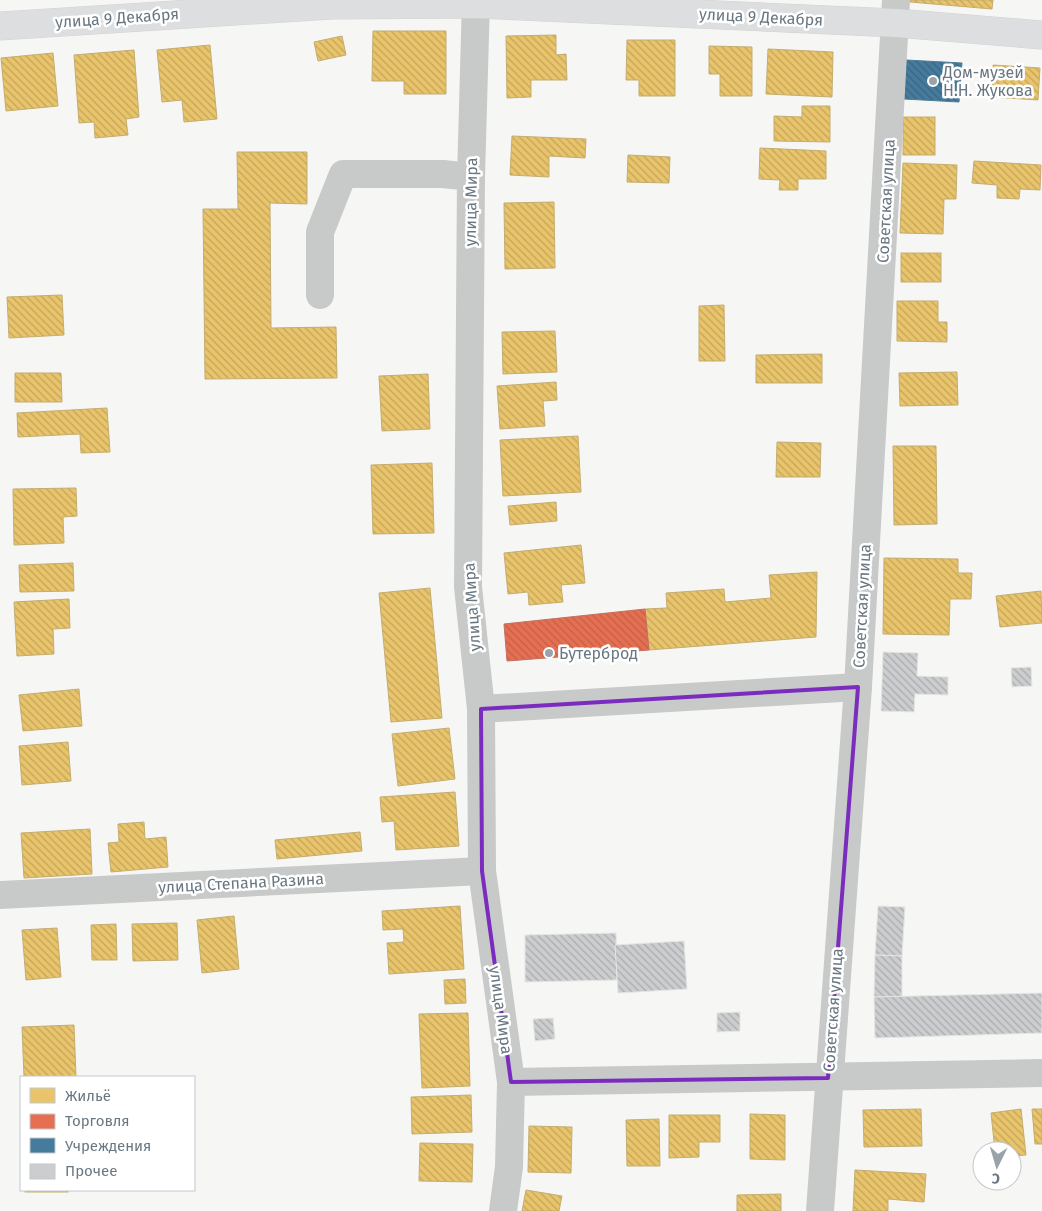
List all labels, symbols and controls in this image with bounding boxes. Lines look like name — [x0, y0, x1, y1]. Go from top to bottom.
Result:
street label: улица 9 Декабря — [54, 4, 180, 32]
street label: улица 9 Декабря — [699, 4, 823, 30]
place label: Дом-музей Н.Н. Жукова — [942, 63, 1033, 100]
marker: Дом-музей Н.Н. Жукова — [927, 75, 939, 87]
street label: Советская улица — [873, 139, 899, 263]
street label: улица Мира — [461, 157, 481, 247]
street label: Советская улица — [849, 544, 875, 668]
street label: улица Мира — [459, 562, 485, 652]
place label: Бутерброд — [559, 644, 638, 663]
marker: Бутерброд — [543, 647, 555, 659]
street label: улица Степана Разина — [158, 869, 324, 897]
street label: Советская улица — [819, 947, 847, 1073]
street label: улица Мира — [485, 965, 517, 1055]
legend — [20, 1076, 195, 1191]
text: Жильё — [65, 1087, 111, 1105]
text: Торговля — [65, 1112, 130, 1130]
text: Учреждения — [65, 1137, 151, 1155]
north arrow — [972, 1141, 1022, 1191]
text: Прочее — [65, 1162, 117, 1180]
text: С — [991, 1170, 1001, 1187]

